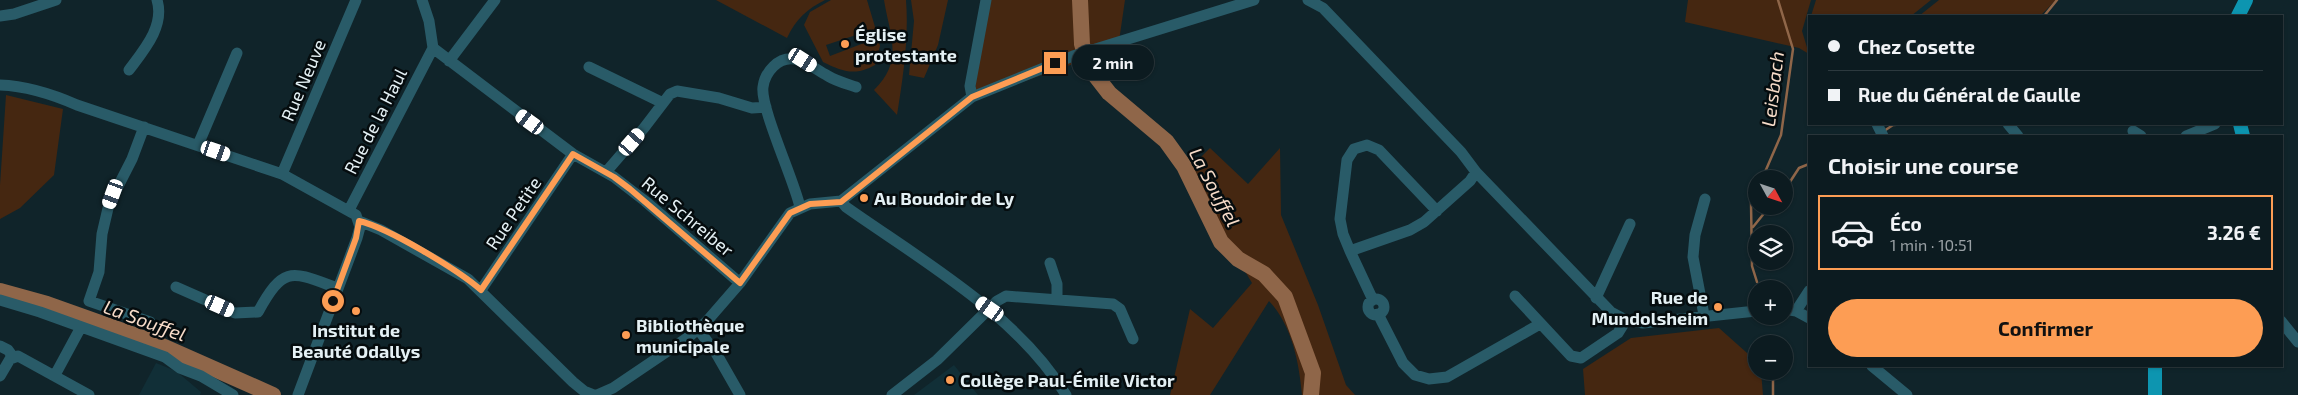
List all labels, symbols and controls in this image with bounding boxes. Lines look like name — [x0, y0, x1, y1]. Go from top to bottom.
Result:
place label: Église protestante — [855, 23, 957, 66]
text: Chez Cosette — [1858, 35, 1975, 58]
street label: Rue Neuve — [276, 36, 330, 124]
marker: Église protestante — [839, 38, 851, 50]
car — [786, 46, 819, 74]
callout: 2 min — [1072, 46, 1155, 80]
water label: Leisbach — [1756, 50, 1788, 128]
route end — [1044, 52, 1066, 74]
text: 2 min — [1093, 53, 1133, 72]
street label: Rue de la Haul — [339, 64, 411, 178]
text: Rue du Général de Gaulle — [1858, 83, 2081, 106]
car — [513, 107, 546, 137]
car — [616, 126, 647, 158]
car — [199, 139, 232, 163]
water label: La Souffel — [1185, 144, 1245, 230]
text: Choisir une course — [1828, 152, 2019, 178]
north arrow — [1748, 170, 1792, 215]
map controls — [1748, 170, 1793, 380]
street label: Rue Schreiber — [638, 171, 738, 261]
street label: Rue Petite — [481, 172, 545, 254]
car — [100, 177, 125, 211]
place label: Au Boudoir de Ly — [874, 187, 1015, 209]
marker: Au Boudoir de Ly — [858, 192, 870, 204]
icon: car — [1830, 210, 1875, 255]
text: Éco — [1890, 212, 1922, 235]
text: 3.26 € — [2207, 221, 2261, 244]
button: layers — [1748, 225, 1793, 270]
text: 1 min · 10:51 — [1890, 235, 1973, 254]
button: + — [1748, 280, 1793, 325]
place label: Rue de Mundolsheim — [1591, 286, 1708, 329]
route start — [322, 290, 344, 312]
car — [203, 293, 236, 319]
water label: La Souffel — [101, 294, 189, 346]
car — [973, 294, 1006, 324]
button: Confirmer — [1828, 299, 2263, 357]
marker: Rue de Mundolsheim — [1712, 301, 1724, 313]
marker: Institut de Beauté Odallys — [350, 305, 362, 317]
place label: Bibliothèque municipale — [636, 314, 745, 357]
place label: Institut de Beauté Odallys — [292, 319, 420, 362]
marker: Bibliothèque municipale — [620, 329, 632, 341]
button: − — [1748, 335, 1793, 380]
place label: Collège Paul-Émile Victor — [960, 369, 1175, 391]
marker: Collège Paul-Émile Victor — [944, 374, 956, 386]

